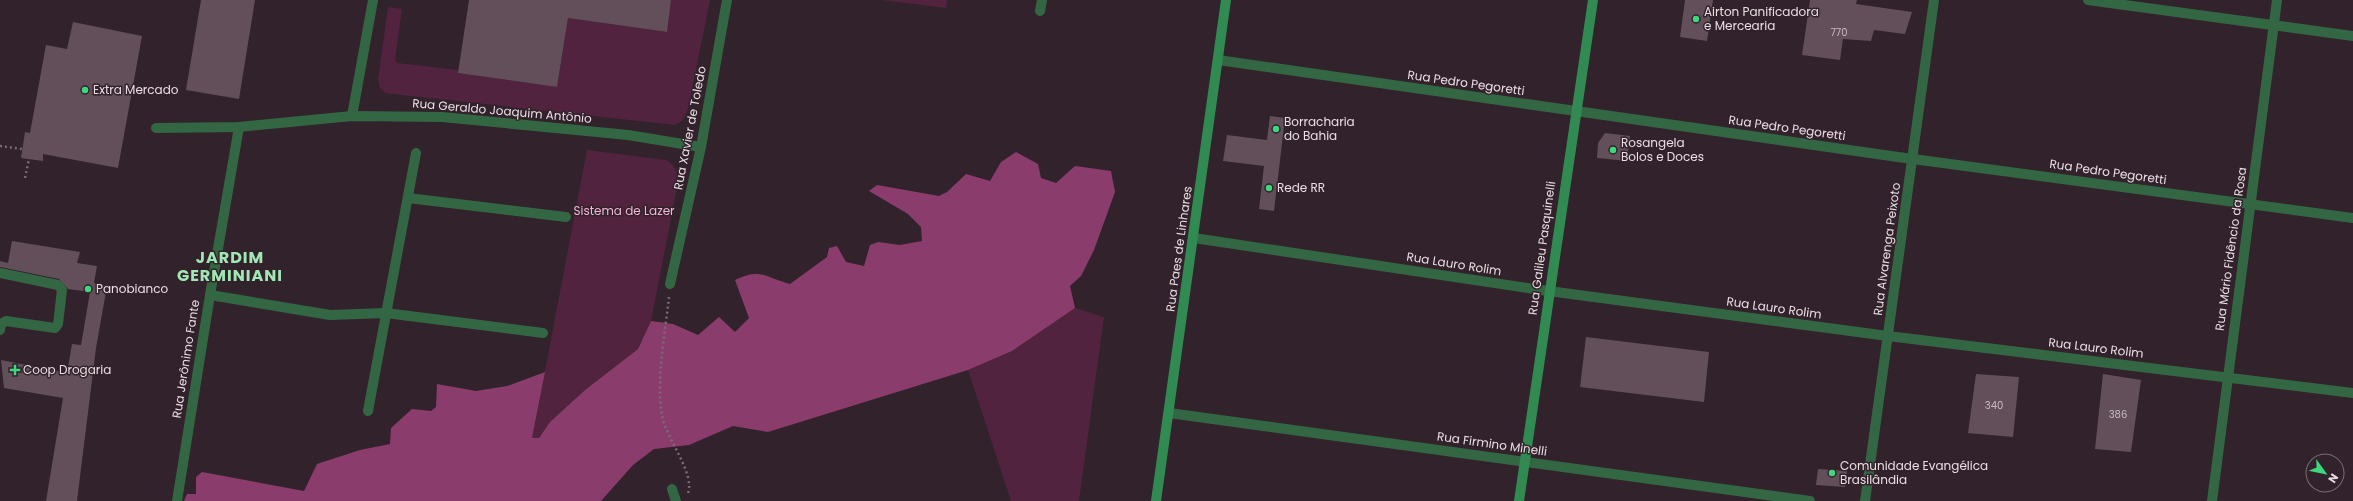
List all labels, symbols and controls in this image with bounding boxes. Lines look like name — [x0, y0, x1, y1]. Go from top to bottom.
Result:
place label: Airton Panificadora e Mercearia — [1704, 3, 1819, 34]
marker: Airton Panificadora e Mercearia — [1691, 14, 1701, 24]
house number: 770 — [1830, 25, 1848, 40]
street label: Rua Xavier de Toledo — [669, 64, 710, 191]
street label: Rua Pedro Pegoretti — [1406, 66, 1526, 99]
place label: Extra Mercado — [93, 81, 179, 98]
marker: Extra Mercado — [80, 85, 90, 95]
street label: Rua Geraldo Joaquim Antônio — [412, 94, 593, 127]
street label: Rua Pedro Pegoretti — [1727, 111, 1847, 144]
place label: Borracharia do Bahia — [1284, 113, 1355, 144]
marker: Borracharia do Bahia — [1271, 124, 1281, 134]
place label: Rosangela Bolos e Doces — [1621, 134, 1704, 165]
marker: Rosangela Bolos e Doces — [1608, 145, 1618, 155]
street label: Rua Pedro Pegoretti — [2048, 155, 2168, 188]
street label: Rua Mário Fidêncio da Rosa — [2211, 166, 2250, 332]
place label: Rede RR — [1277, 179, 1325, 196]
street label: Rua Galileu Pasquinelli — [1524, 180, 1559, 316]
street label: Rua Alvarenga Peixoto — [1869, 181, 1904, 316]
marker: Rede RR — [1264, 183, 1274, 193]
street label: Rua Paes de Linhares — [1161, 185, 1196, 313]
park label: Sistema de Lazer — [573, 202, 675, 219]
district label: JARDIM GERMINIANI — [177, 246, 283, 287]
street label: Rua Lauro Rolim — [1405, 248, 1503, 279]
place label: Panobianco — [96, 280, 169, 297]
marker: Panobianco — [83, 284, 93, 294]
street label: Rua Lauro Rolim — [1725, 292, 1823, 323]
street label: Rua Jerônimo Fante — [168, 298, 203, 419]
street label: Rua Lauro Rolim — [2047, 333, 2145, 362]
place label: Coop Drogaria — [23, 361, 111, 378]
marker: Coop Drogaria — [10, 365, 20, 375]
house number: 340 — [1985, 398, 2003, 413]
house number: 386 — [2109, 407, 2127, 422]
street label: Rua Firmino Minelli — [1436, 427, 1548, 460]
north arrow — [2305, 453, 2345, 493]
place label: Comunidade Evangélica Brasilândia — [1840, 457, 1988, 488]
marker: Comunidade Evangélica Brasilândia — [1827, 468, 1837, 478]
text: N — [2324, 471, 2342, 486]

